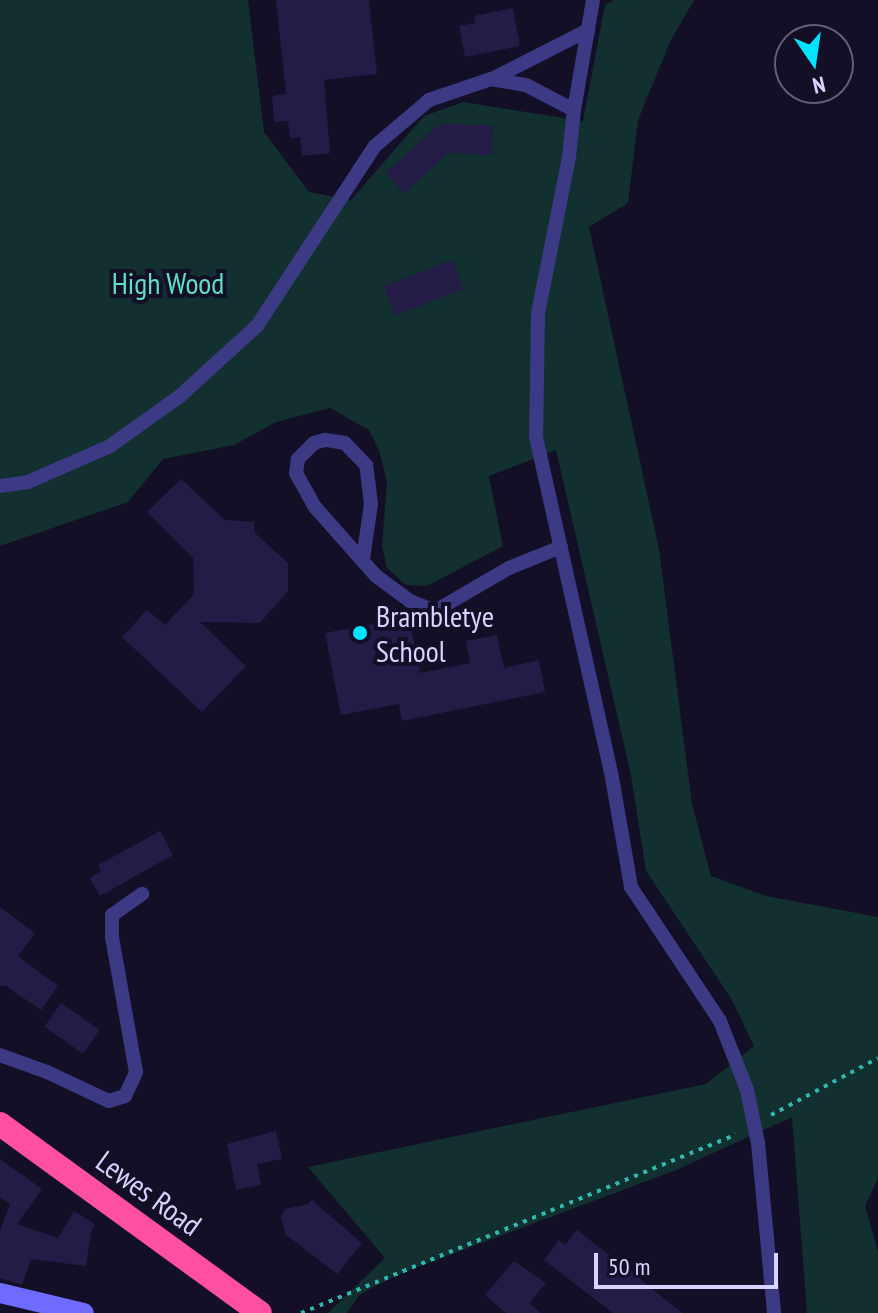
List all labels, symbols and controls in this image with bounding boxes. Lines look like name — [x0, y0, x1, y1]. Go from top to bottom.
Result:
north arrow — [774, 24, 854, 104]
text: N — [810, 70, 828, 100]
park label: High Wood — [111, 265, 225, 301]
place label: Brambletye School — [376, 598, 494, 668]
marker: Brambletye School — [351, 624, 369, 642]
street label: Lewes Road — [90, 1143, 208, 1243]
scale bar — [598, 1237, 782, 1287]
text: 50 m — [608, 1251, 650, 1282]

